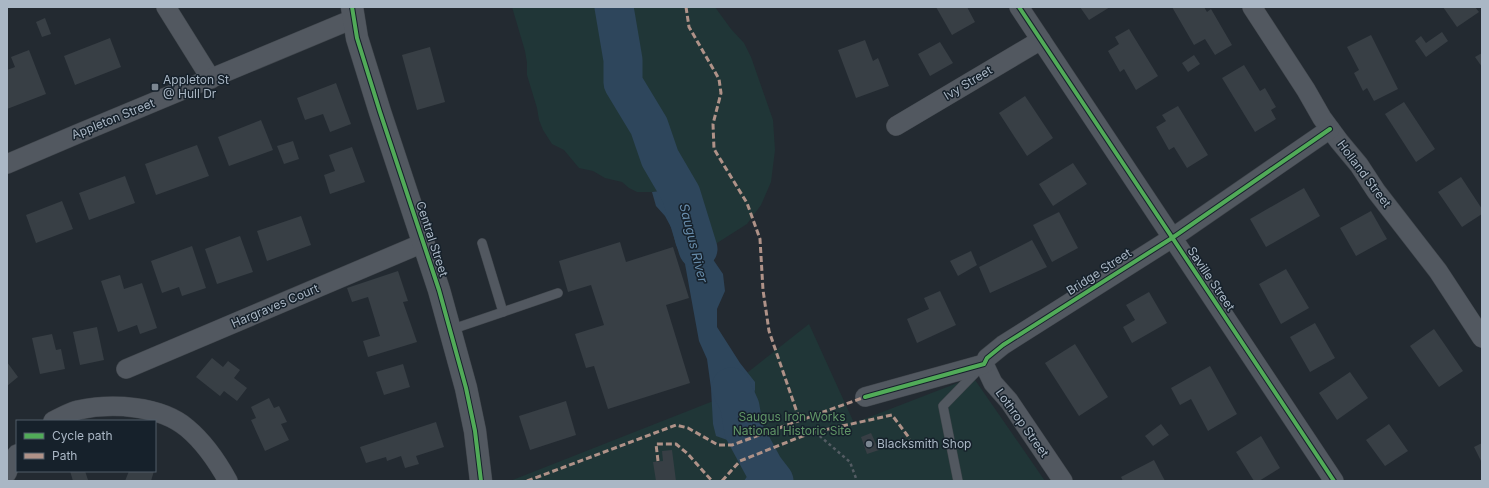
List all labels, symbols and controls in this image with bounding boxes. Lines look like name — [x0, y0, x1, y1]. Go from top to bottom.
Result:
street label: Ivy Street — [941, 62, 995, 103]
place label: Appleton St @ Hull Dr — [163, 72, 229, 101]
marker: Appleton St @ Hull Dr — [150, 82, 160, 92]
street label: Appleton Street — [69, 95, 157, 142]
street label: Holland Street — [1334, 137, 1395, 210]
street label: Central Street — [413, 199, 452, 278]
water label: Saugus River — [676, 202, 712, 285]
street label: Saville Street — [1185, 244, 1238, 314]
street label: Bridge Street — [1063, 245, 1134, 298]
street label: Hargraves Court — [229, 280, 321, 331]
street label: Lothrop Street — [992, 385, 1052, 460]
park label: Saugus Iron Works National Historic Site — [733, 409, 851, 438]
legend — [16, 420, 156, 472]
text: Cycle path — [52, 428, 113, 443]
place label: Blacksmith Shop — [877, 436, 971, 451]
marker: Blacksmith Shop — [864, 439, 874, 449]
text: Path — [52, 448, 77, 463]

